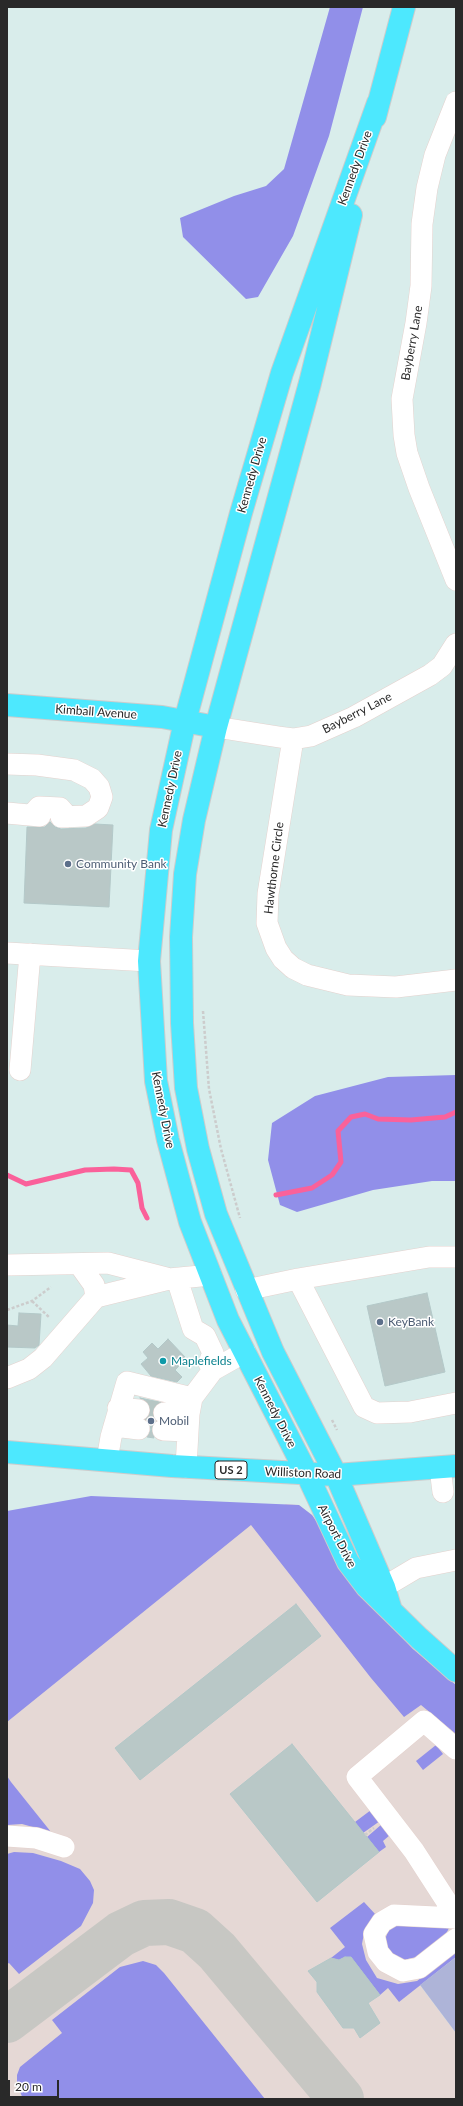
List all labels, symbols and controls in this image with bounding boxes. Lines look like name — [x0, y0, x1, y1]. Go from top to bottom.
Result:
street label: Kennedy Drive — [335, 129, 375, 207]
street label: Bayberry Lane — [398, 304, 426, 382]
street label: Kennedy Drive — [234, 435, 270, 515]
street label: Bayberry Lane — [320, 689, 394, 737]
street label: Kimball Avenue — [55, 702, 137, 722]
street label: Kennedy Drive — [155, 749, 185, 829]
street label: Hawthorne Circle — [261, 821, 287, 915]
place label: Community Bank — [76, 857, 167, 871]
marker: Community Bank — [63, 859, 73, 869]
street label: Kennedy Drive — [148, 1070, 178, 1150]
place label: KeyBank — [388, 1315, 434, 1329]
marker: KeyBank — [375, 1317, 385, 1327]
place label: Maplefields — [171, 1354, 232, 1368]
marker: Maplefields — [158, 1356, 168, 1366]
street label: Kennedy Drive — [251, 1374, 299, 1450]
place label: Mobil — [159, 1414, 189, 1428]
marker: Mobil — [146, 1416, 156, 1426]
road number: US 2 — [215, 1461, 247, 1479]
street label: Williston Road — [265, 1464, 341, 1482]
street label: Airport Drive — [315, 1502, 359, 1570]
scale bar — [10, 2072, 61, 2098]
text: 20 m — [15, 2079, 42, 2094]

